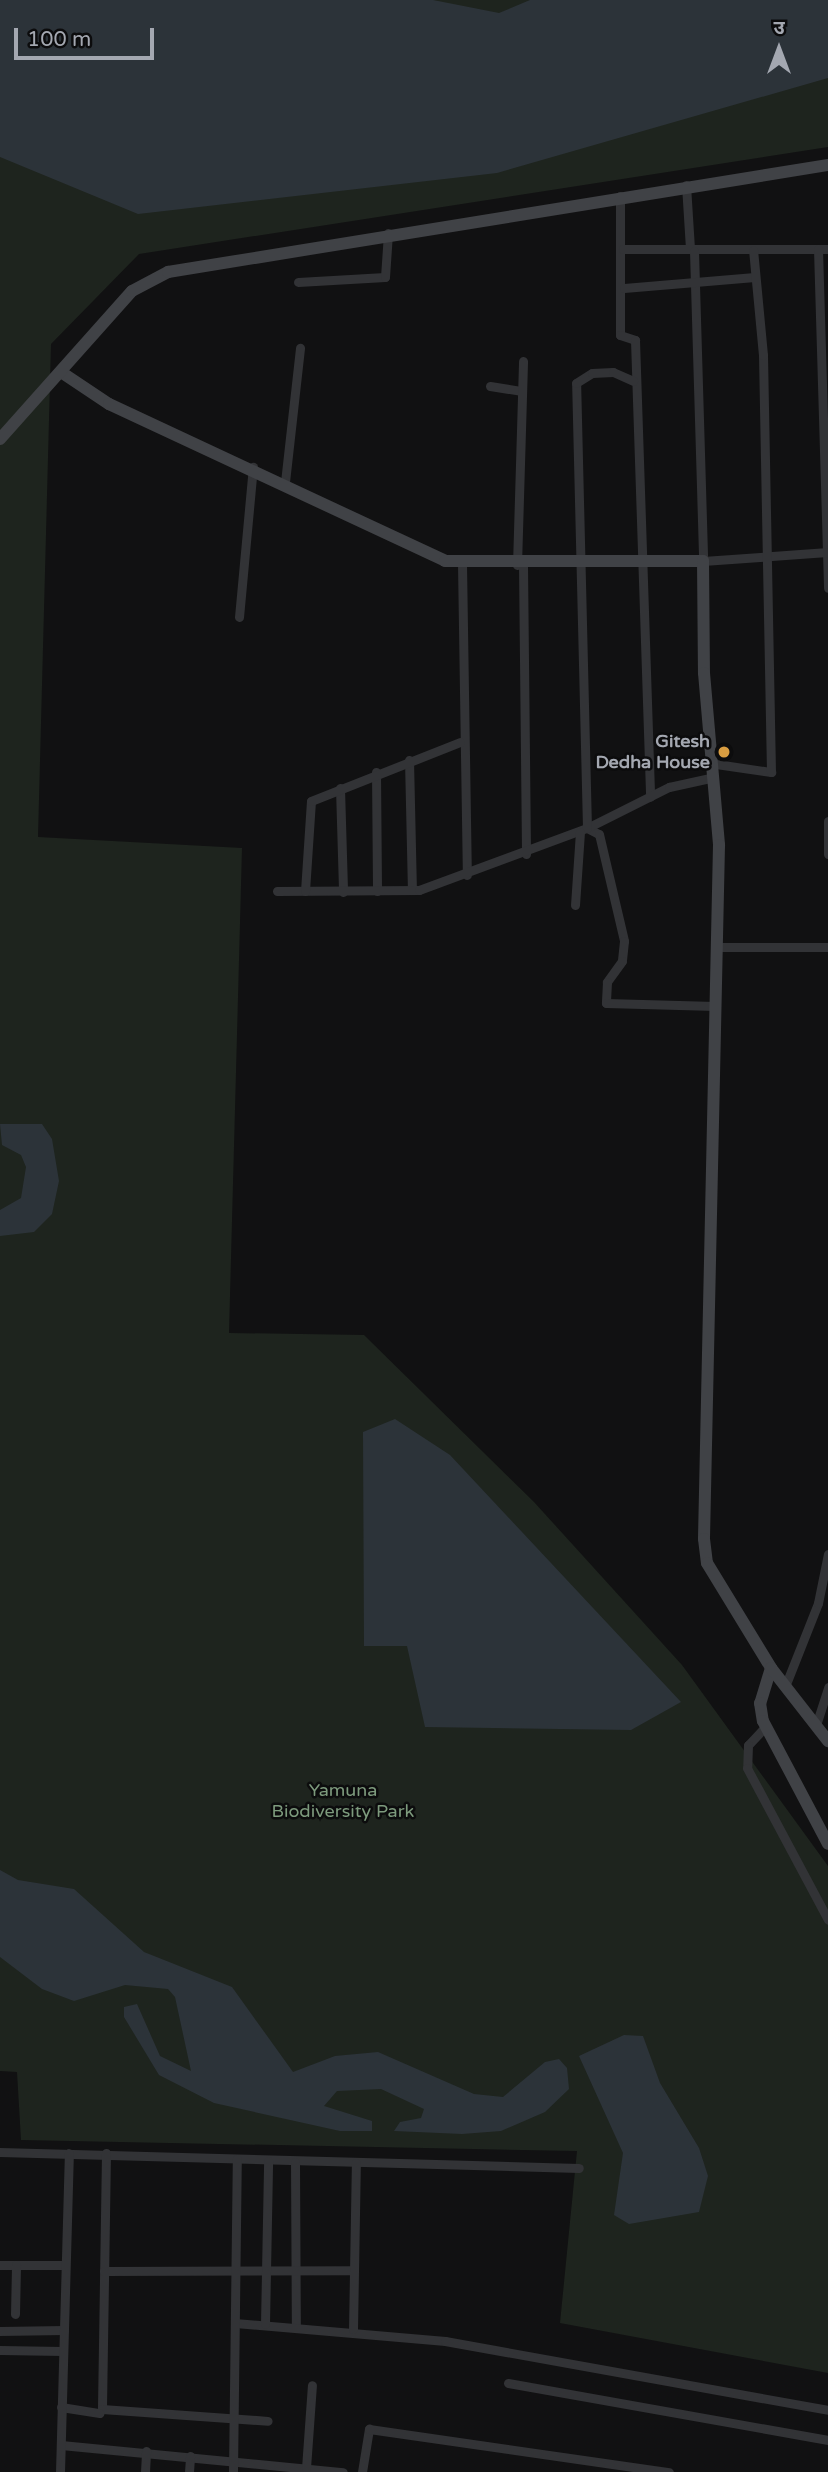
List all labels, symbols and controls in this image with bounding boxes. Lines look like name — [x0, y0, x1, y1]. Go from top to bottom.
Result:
scale bar — [18, 14, 158, 58]
north arrow — [744, 14, 814, 84]
text: उ — [773, 17, 785, 39]
text: 100 m — [27, 27, 91, 52]
place label: Gitesh Dedha House — [595, 731, 710, 774]
marker: Gitesh Dedha House — [716, 744, 732, 760]
park label: Yamuna Biodiversity Park — [272, 1780, 414, 1823]

